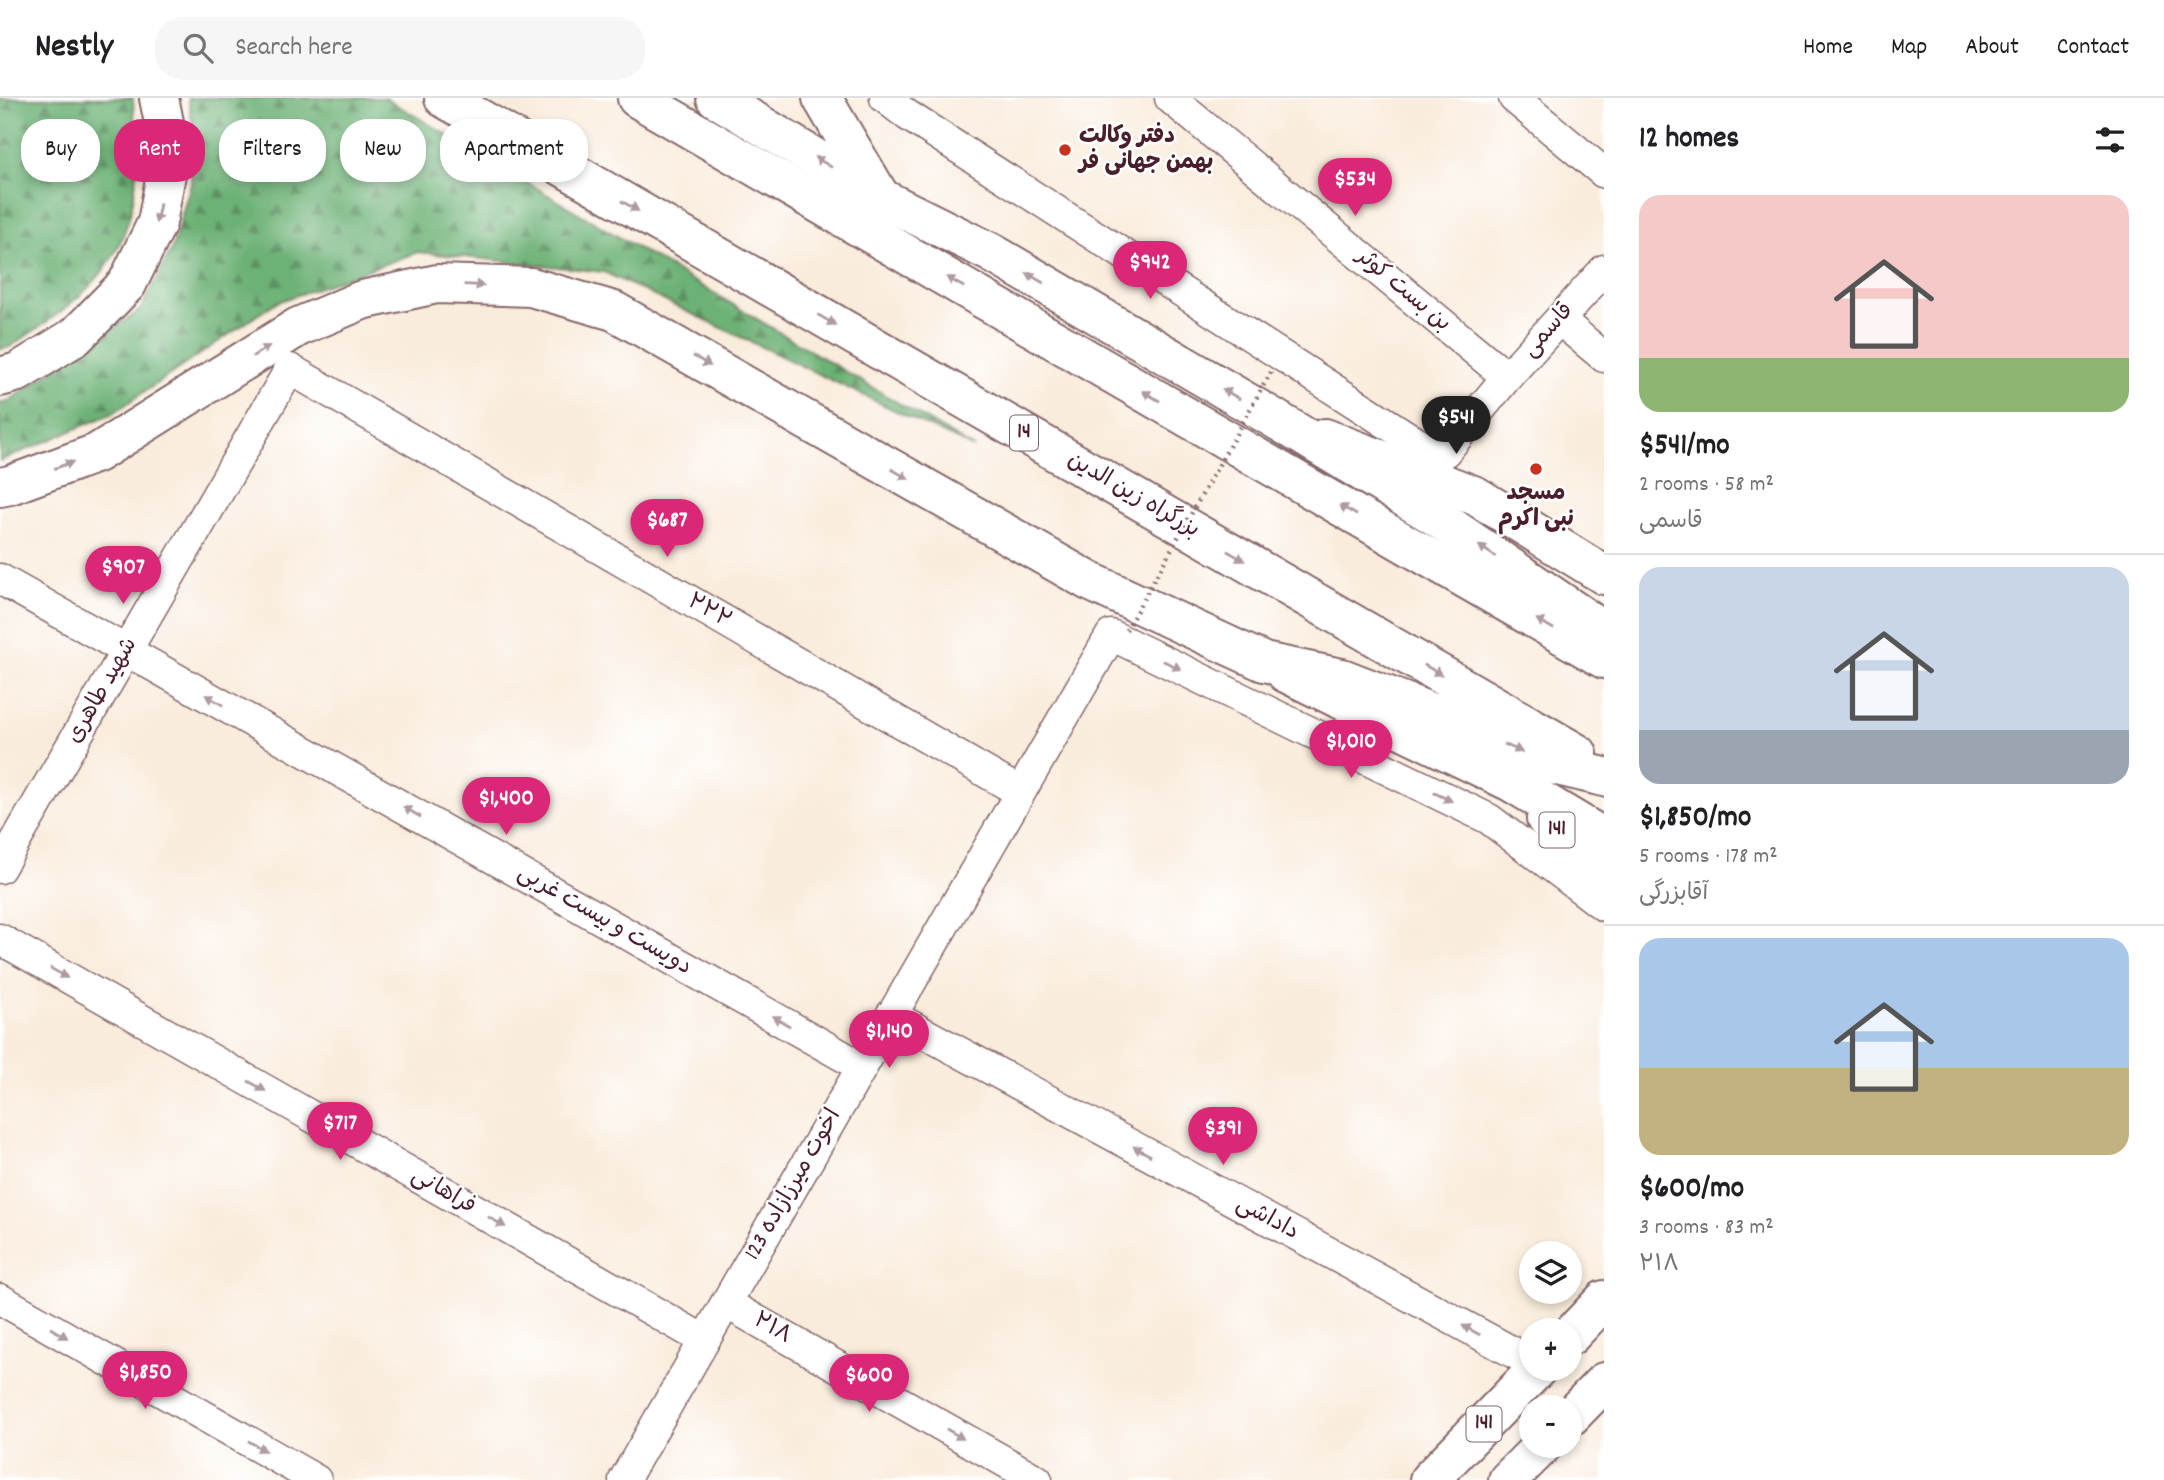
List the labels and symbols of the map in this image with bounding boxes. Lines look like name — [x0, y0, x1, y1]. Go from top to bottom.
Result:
place label: دفتر وکالت بهمن جهانی فر — [1077, 121, 1213, 180]
marker: دفتر وکالت بهمن جهانی فر — [1057, 142, 1073, 158]
one-way arrow — [813, 156, 832, 169]
pin: $534 — [1314, 158, 1396, 218]
one-way arrow — [620, 200, 640, 212]
one-way arrow — [153, 202, 164, 224]
street label: بن بست کوثر — [1347, 240, 1458, 341]
pin: $942 — [1109, 242, 1191, 301]
one-way arrow — [1025, 272, 1044, 285]
one-way arrow — [945, 276, 964, 288]
one-way arrow — [463, 280, 485, 291]
street label: قاسمی — [1515, 296, 1583, 366]
one-way arrow — [817, 313, 837, 325]
one-way arrow — [251, 344, 270, 357]
one-way arrow — [692, 355, 712, 367]
one-way arrow — [1221, 387, 1240, 400]
one-way arrow — [1142, 390, 1161, 402]
pin: $541 — [1415, 396, 1497, 456]
road number: 14 — [1010, 416, 1038, 450]
street label: بزرگراه زین الدین — [1061, 445, 1205, 547]
one-way arrow — [54, 459, 75, 470]
marker: مسجد نبی اکرم — [1528, 461, 1544, 477]
one-way arrow — [890, 468, 909, 480]
place label: مسجد نبی اکرم — [1498, 478, 1574, 537]
pin: $687 — [626, 500, 708, 559]
one-way arrow — [1339, 504, 1358, 516]
one-way arrow — [1478, 544, 1496, 558]
pin: $907 — [82, 546, 164, 606]
one-way arrow — [1226, 550, 1246, 562]
street label: ۲۲۲ — [681, 586, 737, 638]
one-way arrow — [1535, 619, 1555, 631]
street label: شهید طاهری — [59, 632, 147, 750]
one-way arrow — [1162, 659, 1182, 670]
one-way arrow — [1423, 664, 1443, 676]
one-way arrow — [205, 694, 224, 706]
pin: $1,010 — [1294, 720, 1408, 780]
one-way arrow — [1503, 742, 1523, 754]
pin: $1,400 — [449, 778, 563, 837]
one-way arrow — [1432, 792, 1453, 803]
one-way arrow — [403, 806, 422, 819]
road number: 141 — [1540, 812, 1574, 848]
street label: دویست و بیست غربی — [511, 858, 697, 984]
one-way arrow — [50, 967, 69, 979]
pin: $1,140 — [832, 1010, 946, 1070]
one-way arrow — [771, 1015, 790, 1027]
one-way arrow — [247, 1079, 267, 1091]
pin: $717 — [299, 1102, 381, 1162]
street label: اخوت میرزازاده 123 — [737, 1103, 851, 1267]
pin: $391 — [1182, 1108, 1264, 1167]
one-way arrow — [1132, 1145, 1152, 1157]
street label: فراهانی — [404, 1160, 482, 1224]
street label: داداشی — [1230, 1189, 1304, 1249]
one-way arrow — [488, 1216, 507, 1228]
street label: ۲۱۸ — [746, 1305, 798, 1353]
one-way arrow — [1461, 1324, 1481, 1336]
one-way arrow — [50, 1327, 69, 1339]
pin: $1,850 — [88, 1352, 202, 1411]
pin: $600 — [828, 1354, 910, 1414]
road number: 141 — [1466, 1406, 1502, 1442]
one-way arrow — [946, 1428, 965, 1440]
one-way arrow — [247, 1440, 266, 1452]

